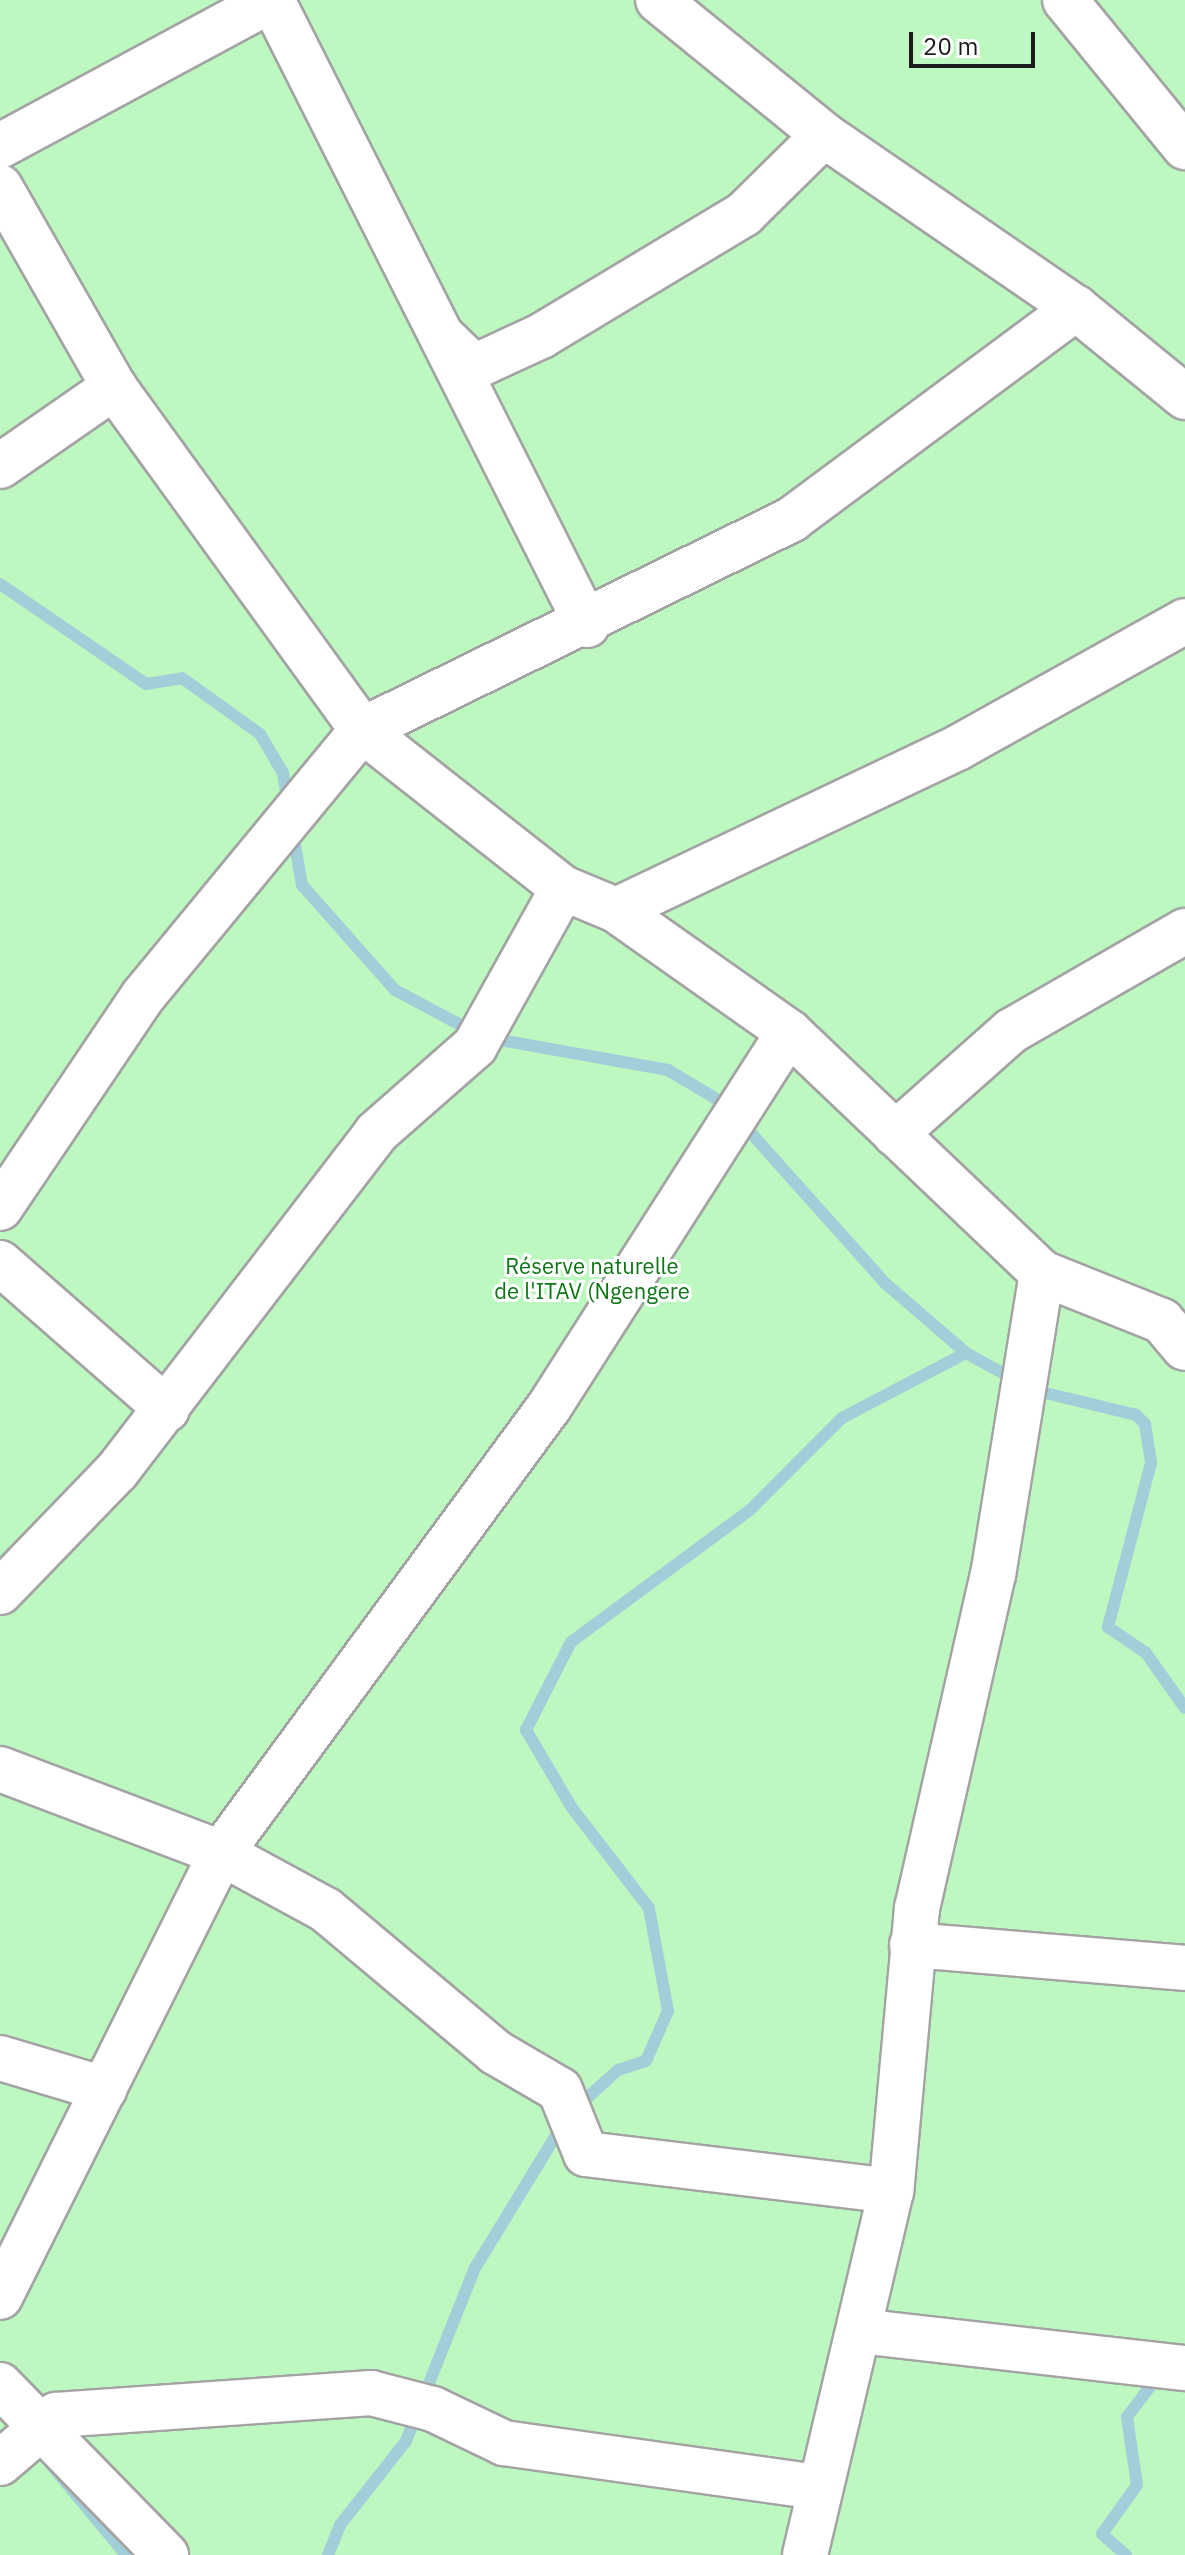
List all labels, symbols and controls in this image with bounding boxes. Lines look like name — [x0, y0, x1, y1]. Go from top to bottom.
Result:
scale bar — [913, 16, 1039, 66]
text: 20 m — [923, 30, 978, 62]
park label: Réserve naturelle de l'ITAV (Ngengere — [494, 1252, 690, 1304]

